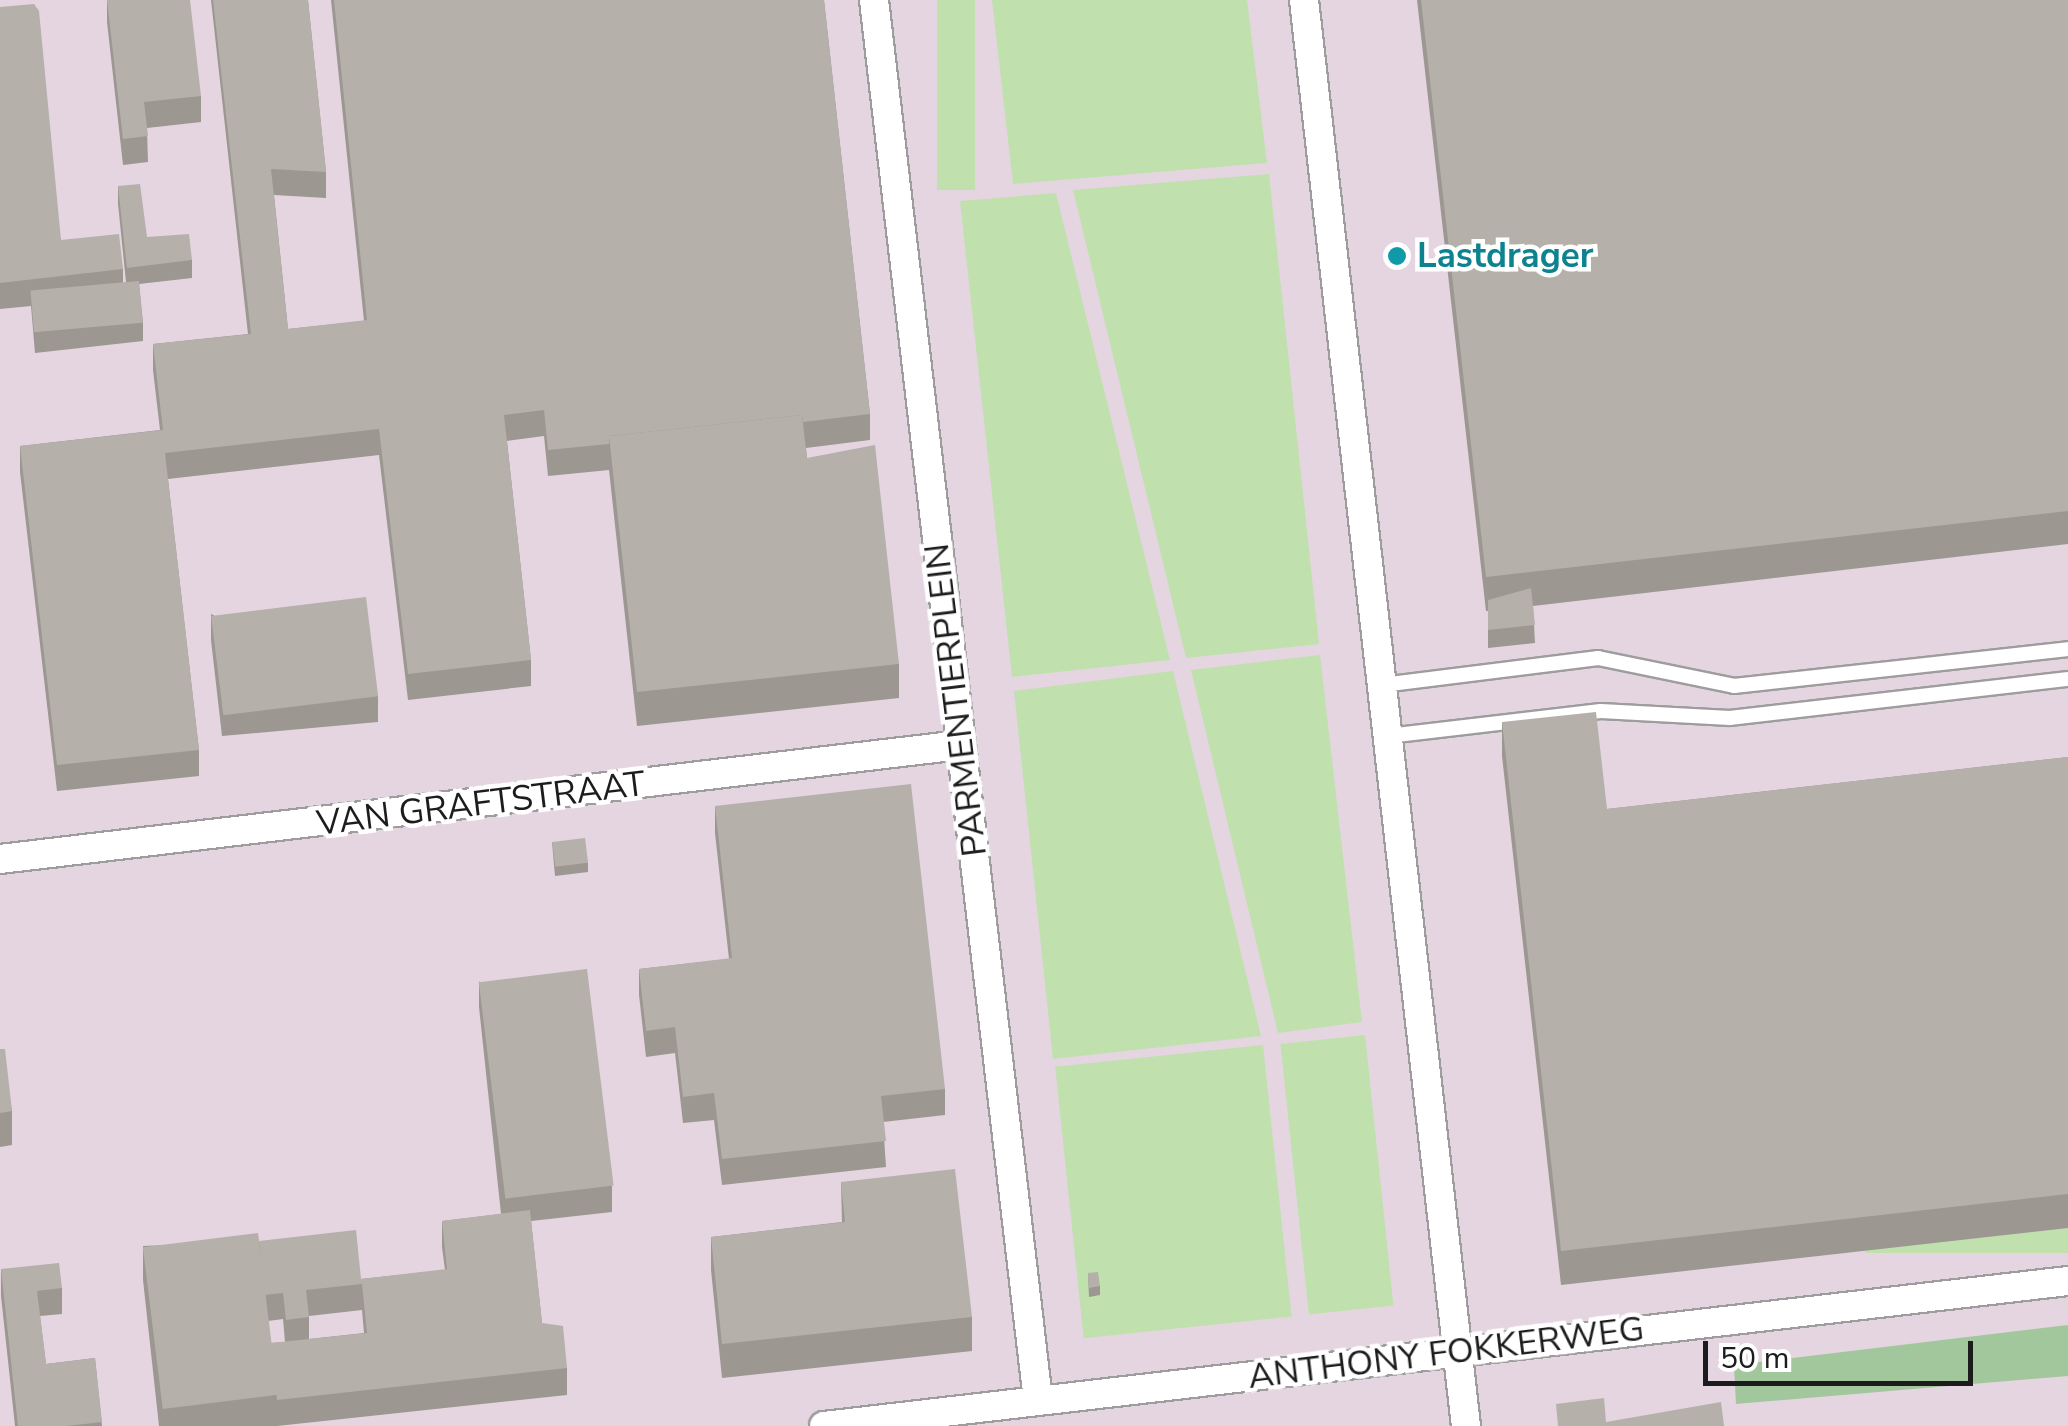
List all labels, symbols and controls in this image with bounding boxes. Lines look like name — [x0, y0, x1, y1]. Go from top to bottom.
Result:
place label: Lastdrager — [1417, 235, 1594, 277]
marker: Lastdrager — [1386, 245, 1408, 267]
street label: PARMENTIERPLEIN — [916, 541, 996, 859]
street label: VAN GRAFTSTRAAT — [314, 763, 648, 845]
street label: ANTHONY FOKKERWEG — [1246, 1308, 1646, 1398]
scale bar — [1708, 1321, 1978, 1383]
text: 50 m — [1720, 1338, 1789, 1379]

